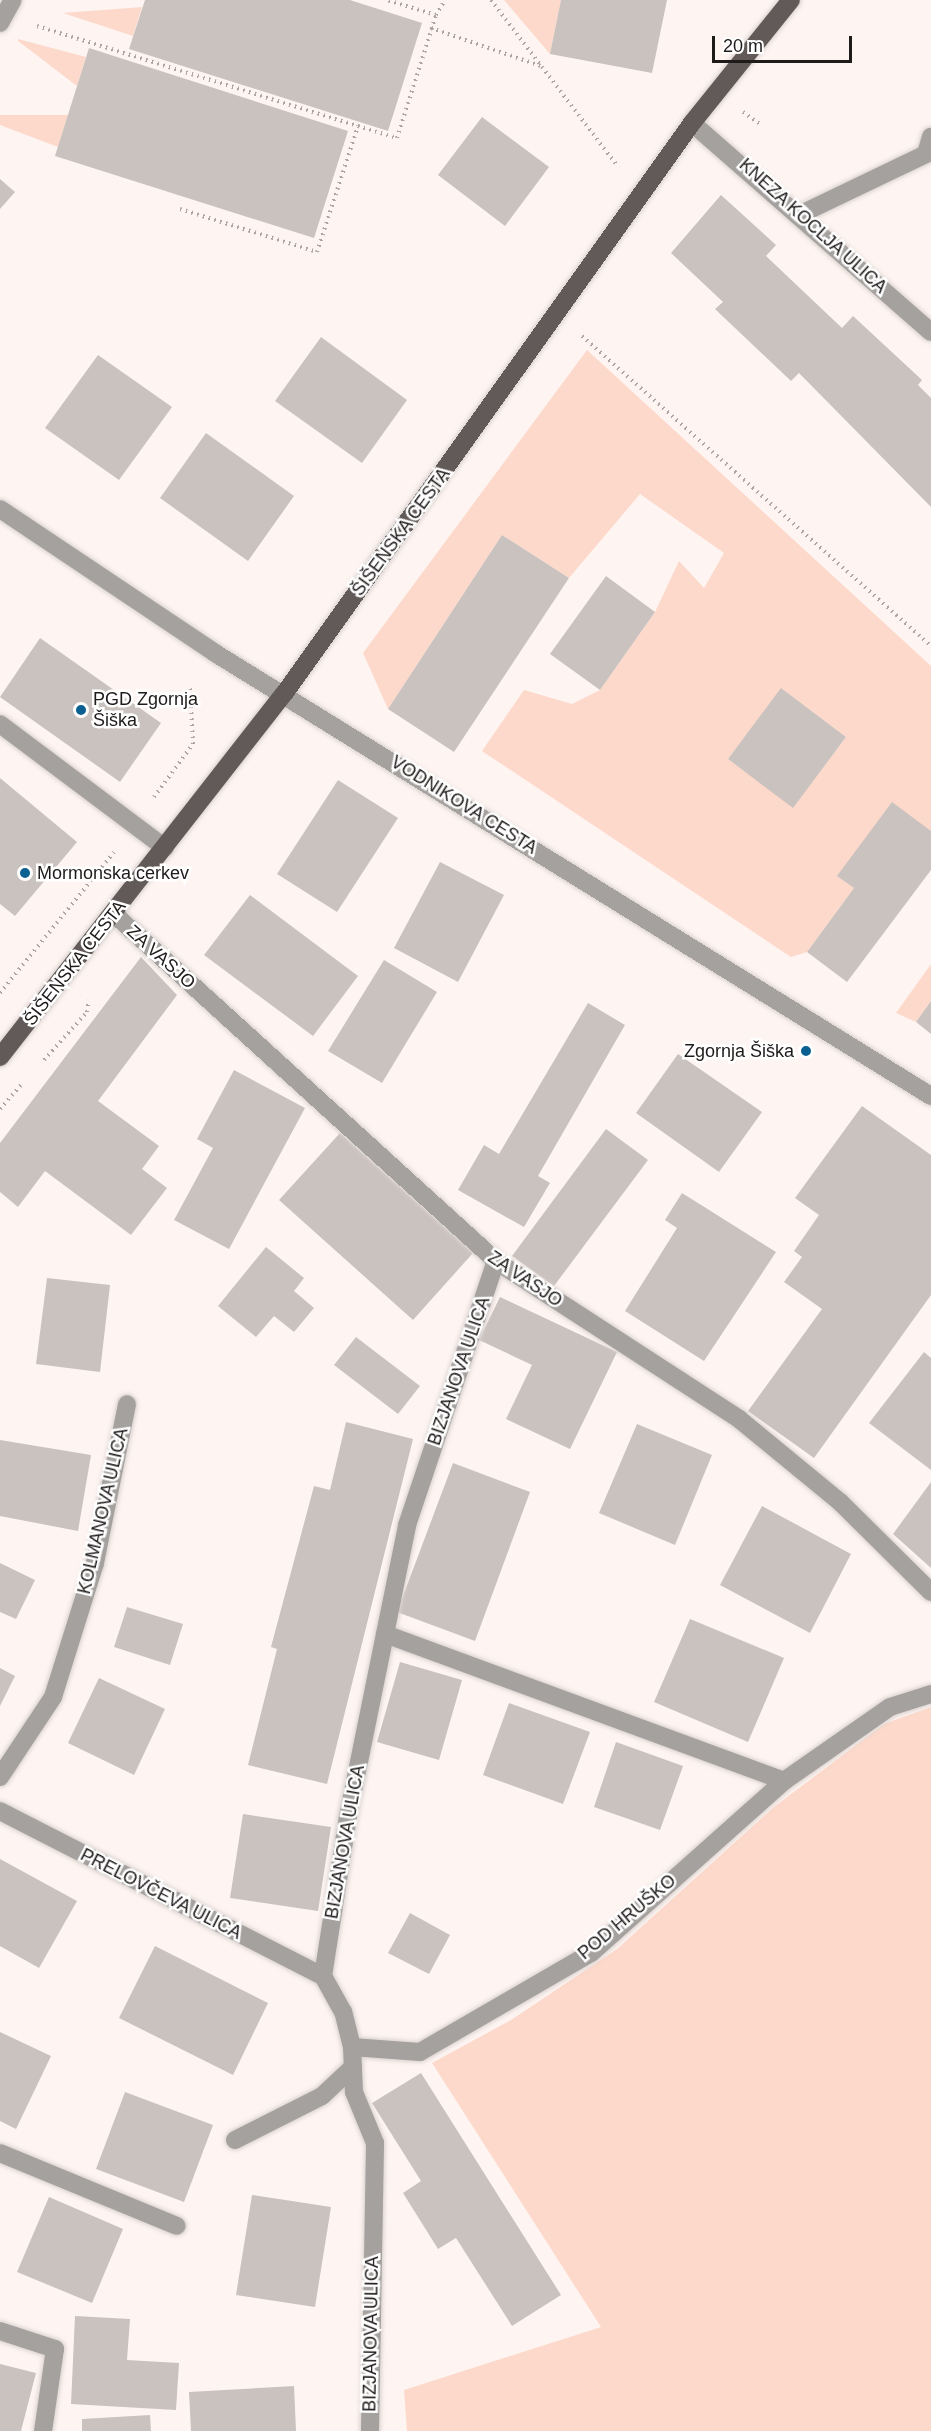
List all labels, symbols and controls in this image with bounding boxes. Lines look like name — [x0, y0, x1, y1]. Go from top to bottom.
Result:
scale bar — [715, 24, 854, 62]
text: 20 m — [723, 36, 763, 56]
street label: KNEZA KOCLJA ULICA — [734, 153, 892, 299]
street label: ŠIŠENSKA CESTA — [347, 463, 455, 601]
place label: PGD Zgornja Šiška — [93, 689, 198, 732]
marker: PGD Zgornja Šiška — [74, 703, 88, 717]
street label: VODNIKOVA CESTA — [386, 751, 542, 859]
place label: Mormonska cerkev — [37, 862, 189, 884]
marker: Mormonska cerkev — [18, 866, 32, 880]
street label: ŠIŠENSKA CESTA — [19, 896, 131, 1030]
street label: ZA VASJO — [122, 920, 200, 994]
place label: Zgornja Šiška — [684, 1040, 794, 1062]
marker: Zgornja Šiška — [799, 1044, 813, 1058]
street label: ZA VASJO — [483, 1246, 567, 1312]
street label: BIZJANOVA ULICA — [423, 1293, 495, 1449]
street label: KOLMANOVA ULICA — [73, 1425, 133, 1597]
street label: BIZJANOVA ULICA — [321, 1763, 369, 1921]
street label: PRELOVČEVA ULICA — [76, 1844, 246, 1944]
street label: POD HRUŠKO — [574, 1870, 680, 1964]
street label: BIZJANOVA ULICA — [359, 2255, 383, 2413]

